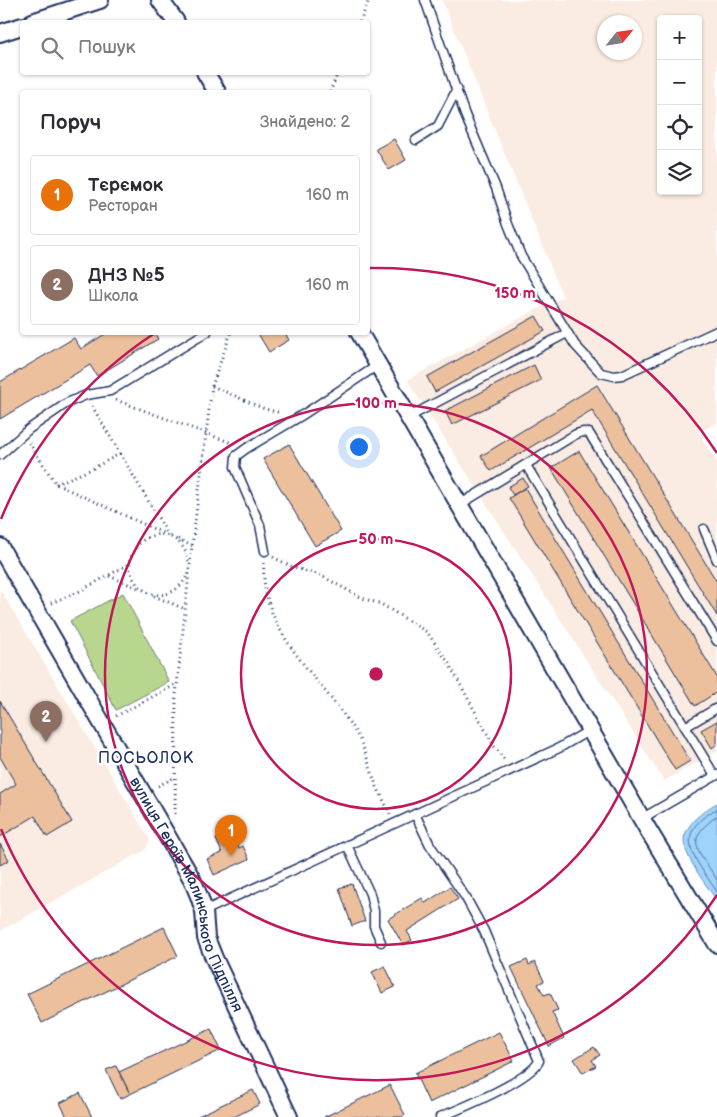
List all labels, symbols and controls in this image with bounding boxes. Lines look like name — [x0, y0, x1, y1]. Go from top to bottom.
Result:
north arrow — [597, 15, 642, 60]
map controls — [657, 15, 702, 195]
button: + — [657, 15, 702, 60]
search box — [20, 20, 370, 75]
icon: search — [38, 34, 66, 62]
text: Пошук — [78, 36, 136, 59]
button: − — [657, 60, 702, 105]
button: locate — [657, 105, 702, 150]
text: Поруч — [40, 110, 101, 135]
text: Знайдено: 2 — [260, 113, 350, 132]
button: layers — [657, 150, 702, 195]
text: Тєрємок — [88, 174, 163, 197]
text: 1 — [54, 186, 60, 205]
text: 160 m — [306, 186, 349, 205]
text: Ресторан — [88, 197, 158, 216]
text: ДНЗ №5 — [88, 264, 165, 287]
text: 2 — [52, 276, 62, 295]
text: 160 m — [306, 276, 349, 295]
text: 150 m — [494, 284, 536, 303]
text: Школа — [88, 287, 138, 306]
text: 100 m — [355, 394, 397, 413]
your location — [346, 434, 372, 460]
text: 50 m — [359, 530, 394, 549]
centre of rings — [367, 665, 385, 683]
pin: 2 — [30, 701, 62, 742]
district label: ПОСЬОЛОК — [98, 749, 194, 768]
street label: вулиця Героїв Малинського Підпілля — [125, 774, 247, 1015]
pin: 1 — [215, 815, 247, 856]

